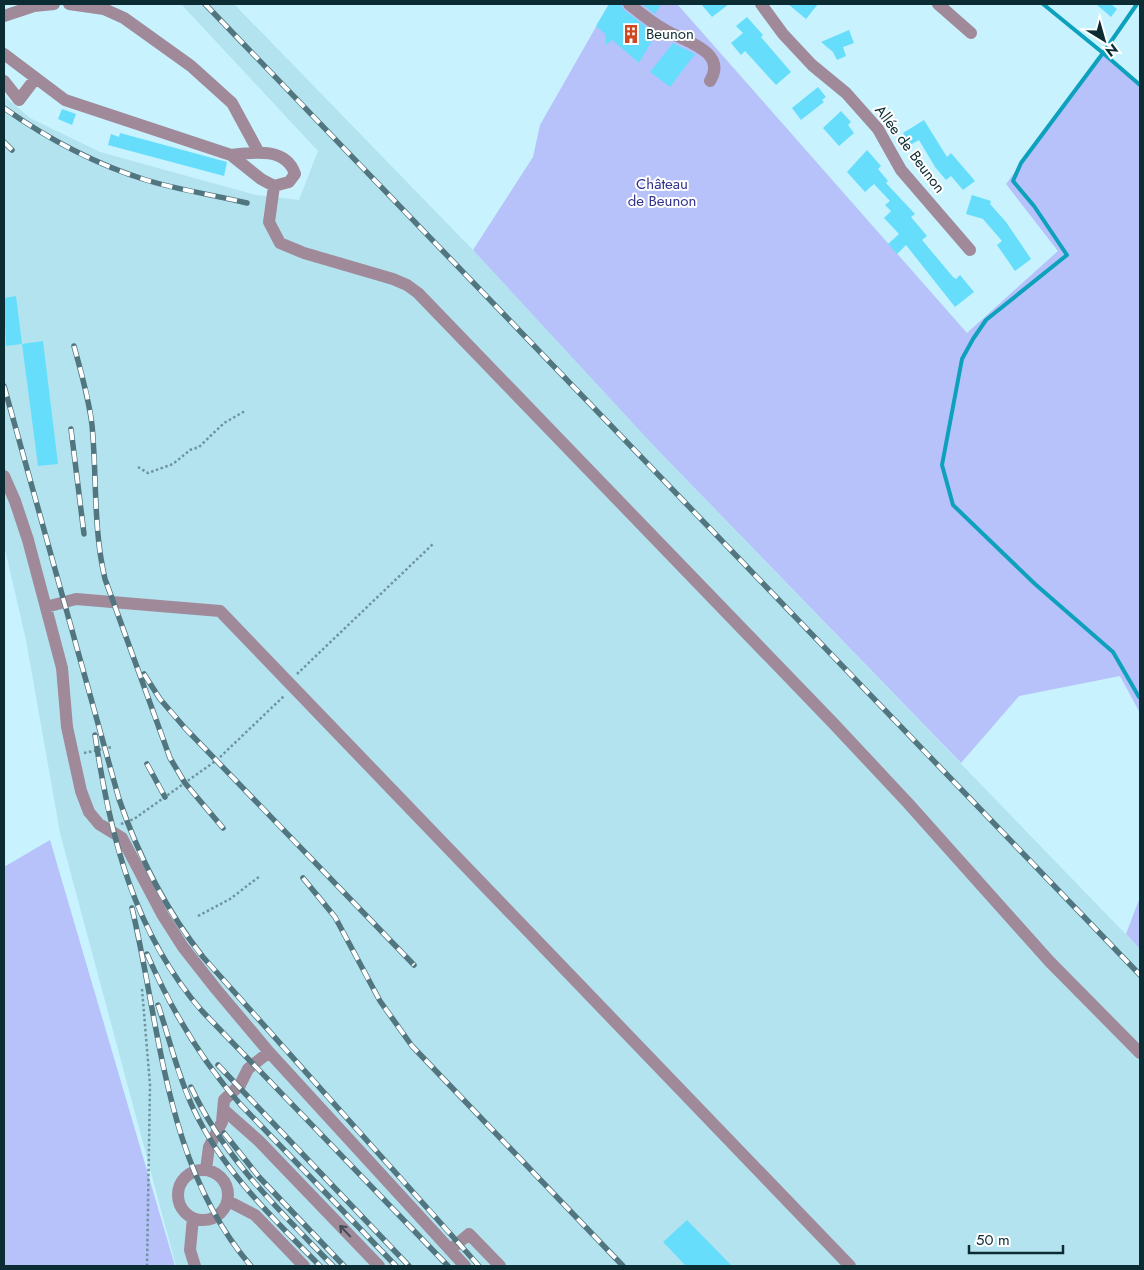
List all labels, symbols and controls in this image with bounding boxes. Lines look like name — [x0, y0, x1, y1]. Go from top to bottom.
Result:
north arrow — [1079, 15, 1129, 65]
building icon: Beunon — [620, 23, 642, 45]
place label: Beunon — [646, 23, 694, 45]
text: N — [1101, 39, 1122, 62]
street label: Allée de Beunon — [869, 100, 951, 198]
park label: Château de Beunon — [628, 173, 696, 212]
scale bar — [969, 1222, 1063, 1254]
one-way arrow — [339, 1225, 351, 1237]
text: 50 m — [976, 1229, 1010, 1251]

